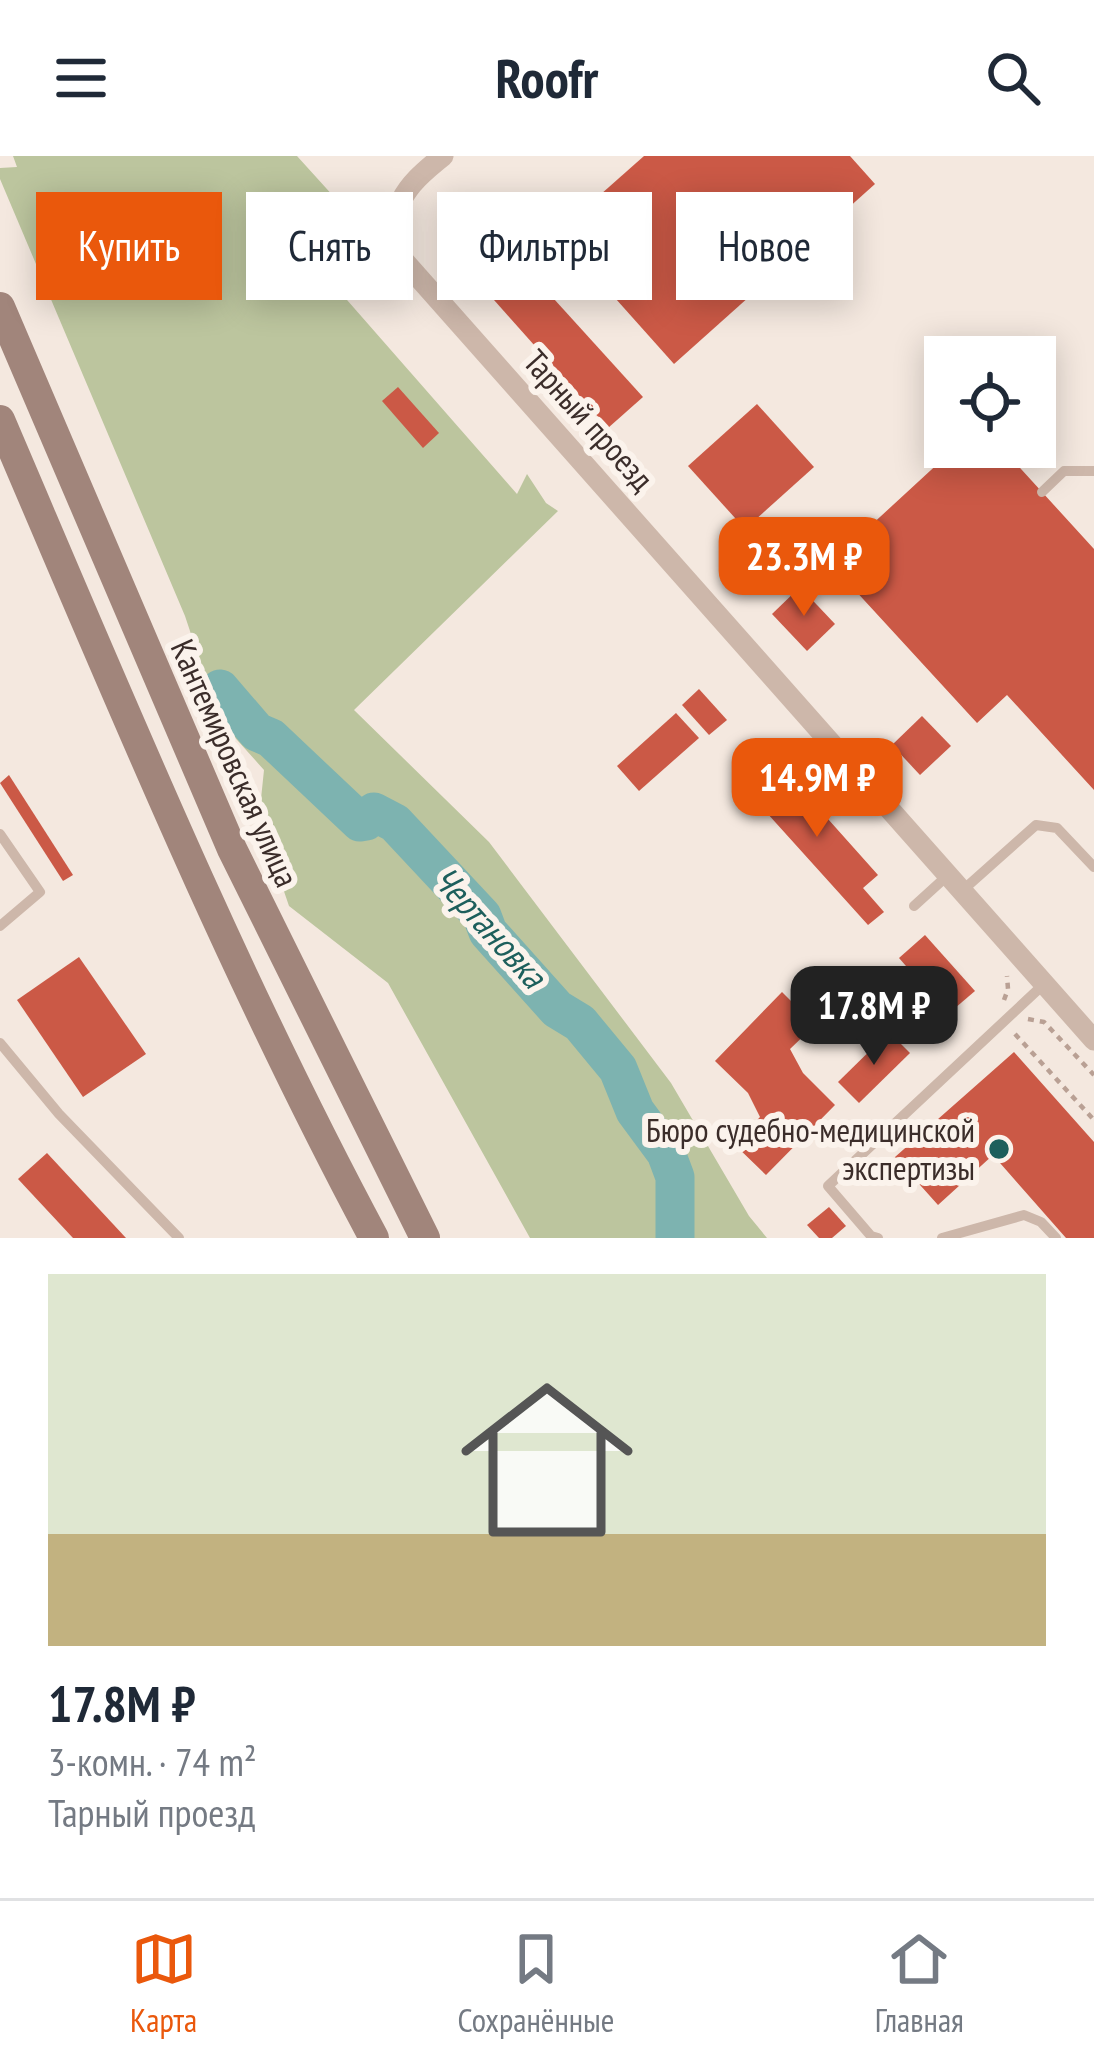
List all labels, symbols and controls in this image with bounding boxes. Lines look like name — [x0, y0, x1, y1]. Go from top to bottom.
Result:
text: Roofr — [496, 43, 598, 113]
icon: menu — [48, 45, 114, 111]
icon: search — [980, 45, 1046, 111]
chip: Купить — [36, 192, 222, 300]
chip: Снять — [246, 192, 413, 300]
chip: Фильтры — [437, 192, 652, 300]
chip: Новое — [676, 192, 853, 300]
map controls — [924, 336, 1056, 468]
button: locate — [924, 336, 1056, 468]
street label: Тарный проезд — [515, 340, 664, 499]
pin: 23.3M ₽ — [693, 517, 915, 619]
text: 23.3M ₽ — [746, 530, 862, 581]
street label: Кантемировская улица — [162, 632, 309, 893]
pin: 14.9M ₽ — [706, 738, 928, 840]
text: 14.9M ₽ — [759, 751, 875, 802]
water label: Чертановка — [424, 856, 558, 998]
pin: 17.8M ₽ — [763, 966, 985, 1068]
text: 17.8M ₽ — [818, 979, 930, 1030]
place label: Бюро судебно-медицинской экспертизы — [646, 1108, 975, 1189]
marker: Бюро судебно-медицинской экспертизы — [986, 1136, 1012, 1162]
icon: home — [439, 1352, 655, 1568]
text: 17.8M ₽ — [48, 1670, 196, 1736]
text: 3-комн. · 74 m² — [48, 1736, 257, 1787]
text: Тарный проезд — [48, 1787, 255, 1838]
tab: Карта — [130, 1926, 197, 2041]
tab: Сохранённые — [457, 1926, 615, 2041]
tab: Главная — [875, 1926, 964, 2041]

